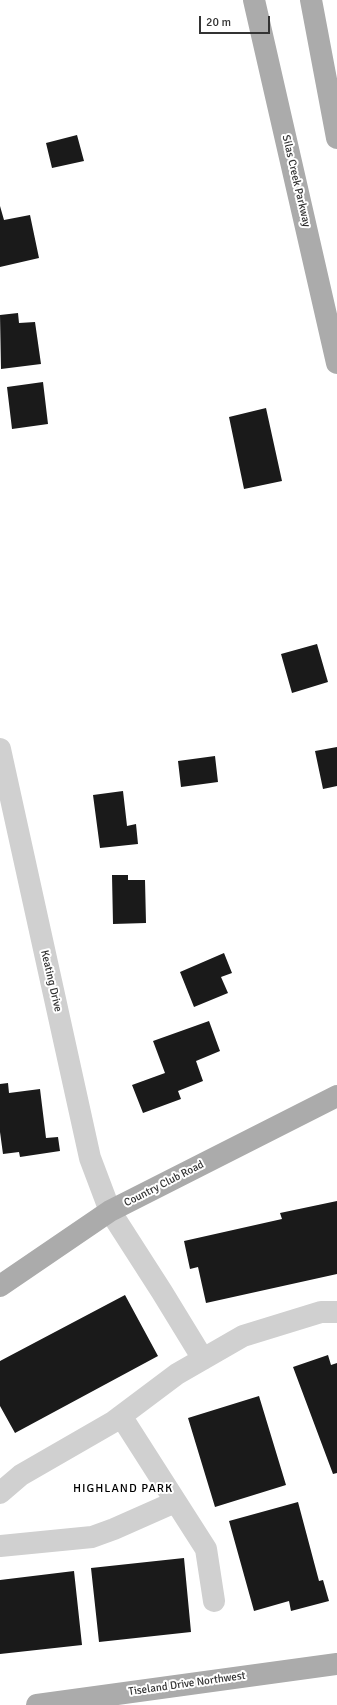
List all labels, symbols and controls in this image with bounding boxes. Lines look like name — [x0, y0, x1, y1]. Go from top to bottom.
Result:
scale bar — [201, 8, 272, 34]
text: 20 m — [206, 15, 231, 30]
street label: Silas Creek Parkway — [279, 134, 313, 228]
street label: Keating Drive — [37, 949, 65, 1013]
street label: Country Club Road — [122, 1158, 206, 1210]
district label: HIGHLAND PARK — [73, 1482, 173, 1496]
street label: Tiseland Drive Northwest — [128, 1669, 246, 1699]

